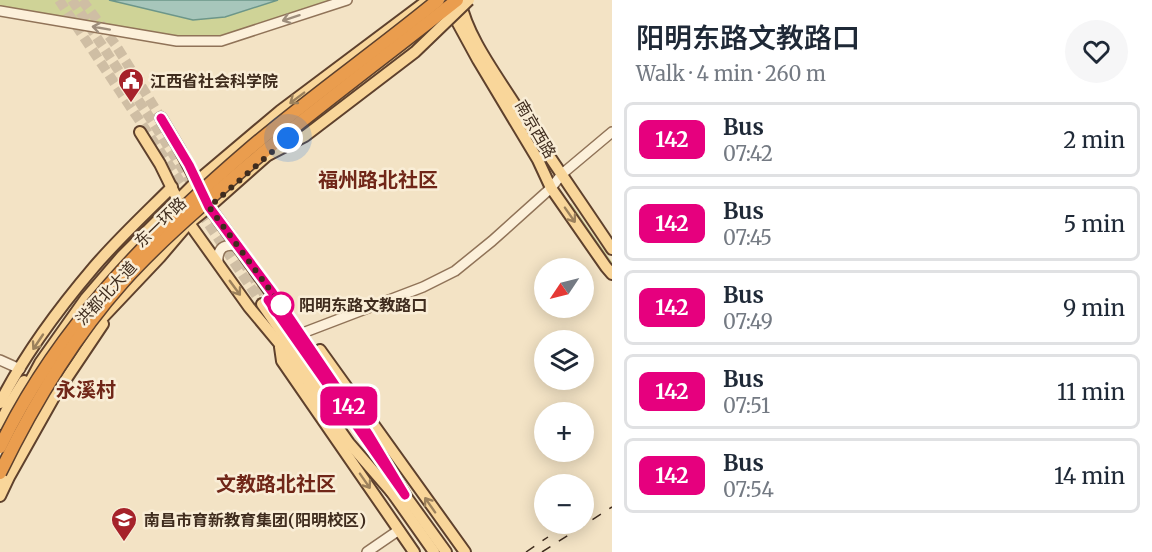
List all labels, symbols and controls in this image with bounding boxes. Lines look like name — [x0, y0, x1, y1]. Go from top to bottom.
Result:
one-way arrow — [282, 13, 301, 24]
text: 阳明东路文教路口 — [636, 20, 860, 56]
button: heart — [1065, 20, 1128, 83]
one-way arrow — [92, 22, 111, 33]
text: Walk · 4 min · 260 m — [636, 61, 826, 86]
public building icon: 江西省社会科学院 — [116, 66, 146, 104]
place label: 江西省社会科学院 — [150, 71, 278, 91]
one-way arrow — [289, 92, 305, 104]
street label: 南京西路 — [511, 96, 561, 162]
text: Bus — [723, 113, 764, 141]
your location — [273, 123, 303, 153]
text: 142 — [655, 126, 689, 153]
text: 2 min — [1063, 126, 1125, 154]
text: 07:42 — [723, 141, 773, 166]
district label: 福州路北社区 — [318, 167, 438, 192]
street label: 东一环路 — [130, 193, 190, 251]
text: Bus — [723, 197, 764, 225]
one-way arrow — [564, 207, 576, 223]
text: 142 — [655, 210, 689, 237]
text: 5 min — [1063, 210, 1125, 238]
text: 07:45 — [723, 225, 772, 250]
street label: 洪都北大道 — [71, 257, 141, 329]
north arrow — [534, 258, 594, 318]
map controls — [534, 258, 594, 534]
one-way arrow — [229, 279, 242, 295]
text: Bus — [723, 281, 764, 309]
marker: 阳明东路文教路口 — [268, 292, 294, 318]
text: 142 — [655, 294, 689, 321]
text: 9 min — [1063, 294, 1125, 322]
place label: 阳明东路文教路口 — [299, 295, 427, 315]
text: 07:49 — [723, 309, 773, 334]
button: layers — [534, 330, 594, 390]
one-way arrow — [32, 334, 44, 350]
text: Bus — [723, 365, 764, 393]
district label: 永溪村 — [56, 377, 116, 402]
text: 142 — [655, 378, 689, 405]
text: 11 min — [1057, 378, 1125, 406]
line badge: 142 — [314, 386, 383, 426]
text: 142 — [332, 393, 366, 420]
text: 07:51 — [723, 393, 770, 418]
button: + — [534, 402, 594, 462]
text: Bus — [723, 449, 764, 477]
text: 142 — [655, 462, 689, 489]
text: 14 min — [1054, 462, 1125, 490]
district label: 文教路北社区 — [216, 471, 336, 496]
one-way arrow — [359, 472, 371, 488]
button: − — [534, 474, 594, 534]
text: 07:54 — [723, 477, 774, 502]
one-way arrow — [424, 497, 436, 513]
school or university icon: 南昌市育新教育集团(阳明校区) — [109, 505, 139, 543]
place label: 南昌市育新教育集团(阳明校区) — [144, 510, 366, 530]

